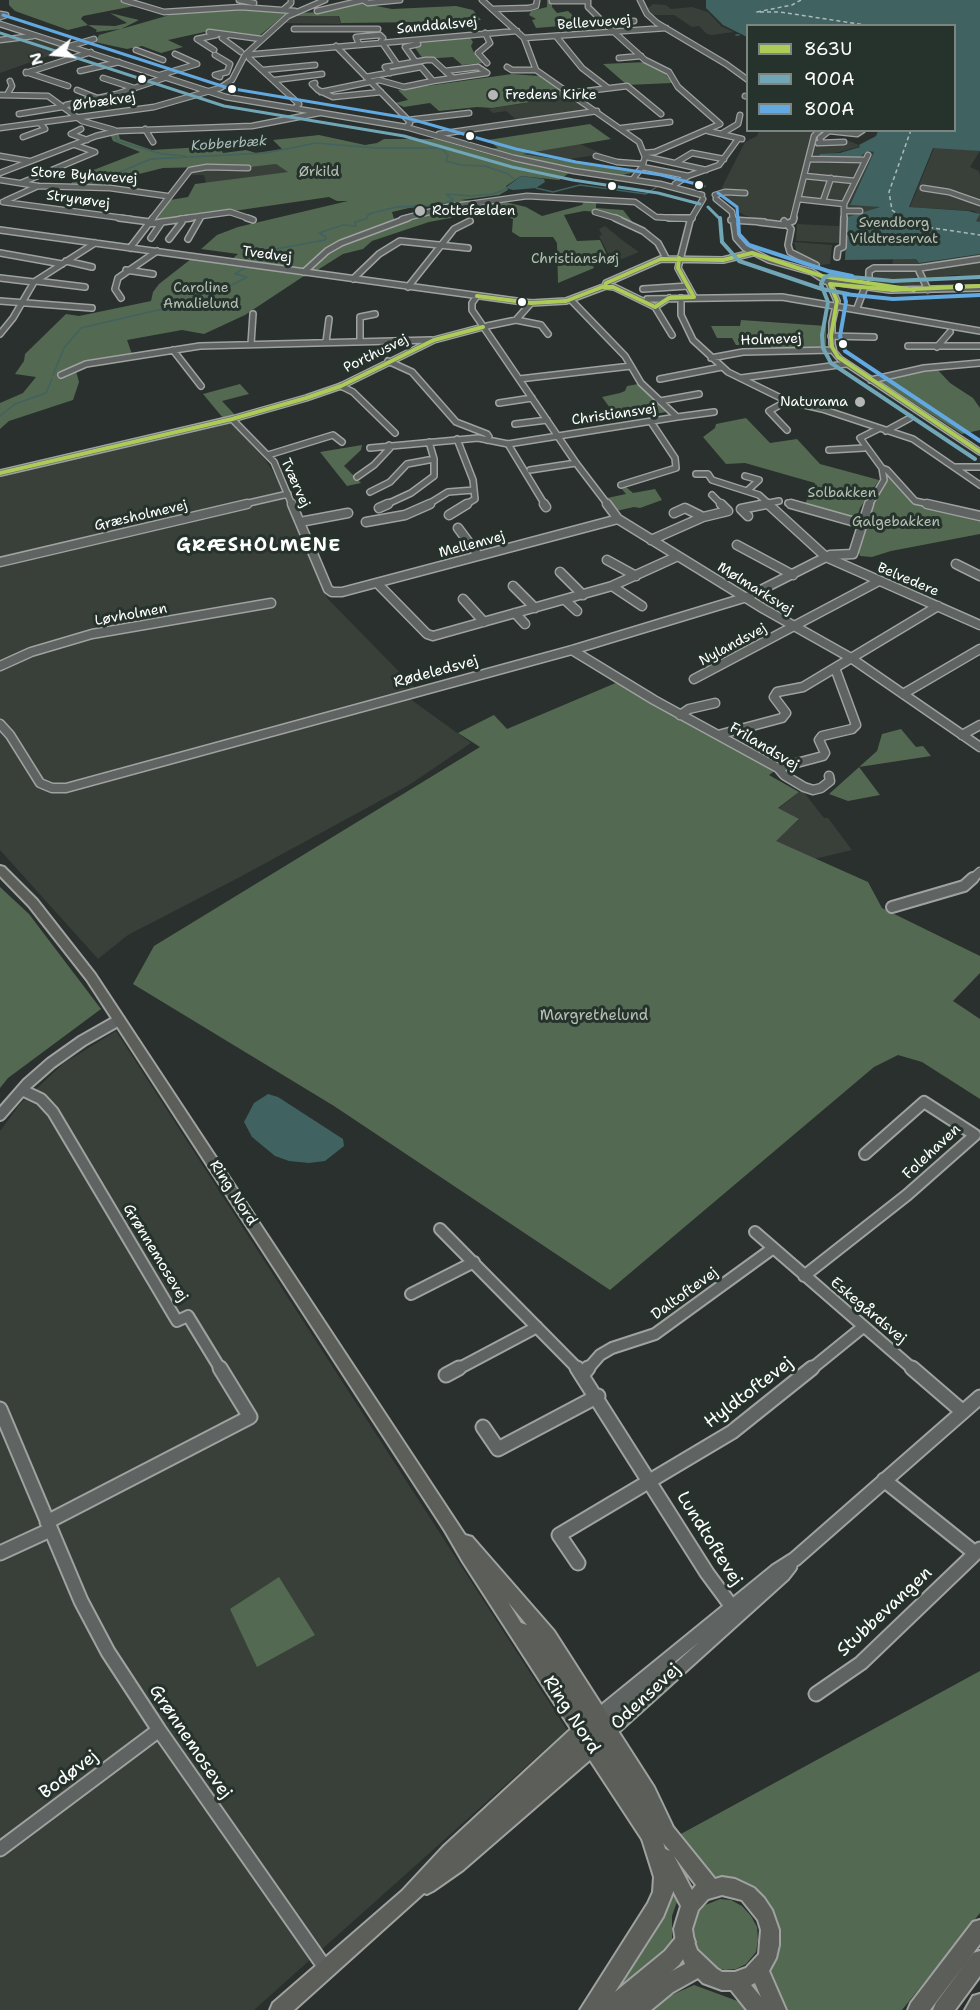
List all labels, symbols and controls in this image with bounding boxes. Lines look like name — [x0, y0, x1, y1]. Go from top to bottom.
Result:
street label: Bellevuevej — [557, 12, 631, 34]
street label: Sanddalsvej — [396, 14, 478, 38]
north arrow — [24, 24, 84, 84]
legend — [746, 24, 956, 132]
text: 863U — [804, 37, 852, 61]
text: N — [24, 50, 48, 68]
text: 900A — [804, 67, 854, 91]
unlabelled marker — [136, 73, 148, 85]
unlabelled marker — [226, 83, 238, 95]
place label: Fredens Kirke — [505, 87, 597, 103]
marker: Fredens Kirke — [486, 88, 500, 102]
street label: Ørbækvej — [71, 89, 137, 115]
text: 800A — [804, 97, 854, 121]
unlabelled marker — [464, 130, 476, 142]
water label: Kobberbæk — [190, 133, 268, 155]
street label: Store Byhavevej — [30, 164, 138, 188]
park label: Ørkild — [299, 164, 339, 180]
unlabelled marker — [693, 179, 705, 191]
unlabelled marker — [606, 180, 618, 192]
street label: Strynøvej — [45, 187, 111, 213]
place label: Rottefælden — [432, 203, 515, 219]
marker: Rottefælden — [413, 204, 427, 218]
park label: Svendborg Vildtreservat — [850, 215, 938, 248]
street label: Tvedvej — [241, 243, 293, 267]
park label: Christianshøj — [531, 251, 619, 267]
park label: Caroline Amalielund — [163, 280, 239, 312]
unlabelled marker — [953, 281, 965, 293]
unlabelled marker — [516, 296, 528, 308]
street label: Porthusvej — [341, 331, 411, 377]
street label: Holmevej — [740, 331, 802, 349]
unlabelled marker — [837, 338, 849, 350]
place label: Naturama — [780, 394, 848, 410]
marker: Naturama — [853, 395, 867, 409]
street label: Christiansvej — [571, 401, 657, 429]
street label: Tværvej — [277, 456, 313, 510]
park label: Solbakken — [808, 485, 876, 501]
street label: Græsholmevej — [93, 497, 189, 535]
park label: Galgebakken — [852, 514, 940, 530]
street label: Mellemvej — [437, 528, 507, 562]
district label: GRÆSHOLMENE — [176, 535, 342, 557]
street label: Mølmarksvej — [714, 559, 796, 619]
street label: Belvedere — [875, 560, 941, 600]
street label: Løvholmen — [94, 600, 168, 630]
street label: Nylandsvej — [696, 620, 770, 670]
street label: Rødeledsvej — [392, 652, 480, 692]
street label: Frilandsvej — [726, 719, 802, 775]
park label: Margrethelund — [540, 1007, 648, 1025]
street label: Folehaven — [899, 1121, 965, 1183]
street label: Ring Nord — [205, 1157, 261, 1229]
street label: Grønnemosevej — [119, 1201, 191, 1305]
street label: Daltoftevej — [648, 1264, 722, 1324]
street label: Eskegårdsvej — [826, 1274, 910, 1348]
street label: Hyldtoftevej — [700, 1353, 798, 1433]
street label: Lundtoftevej — [671, 1488, 747, 1590]
street label: Stubbevangen — [833, 1562, 937, 1662]
street label: Odensevej — [607, 1659, 685, 1735]
street label: Ring Nord — [538, 1672, 604, 1758]
street label: Grønnemosevej — [144, 1681, 236, 1803]
street label: Bodøvej — [35, 1746, 103, 1804]

